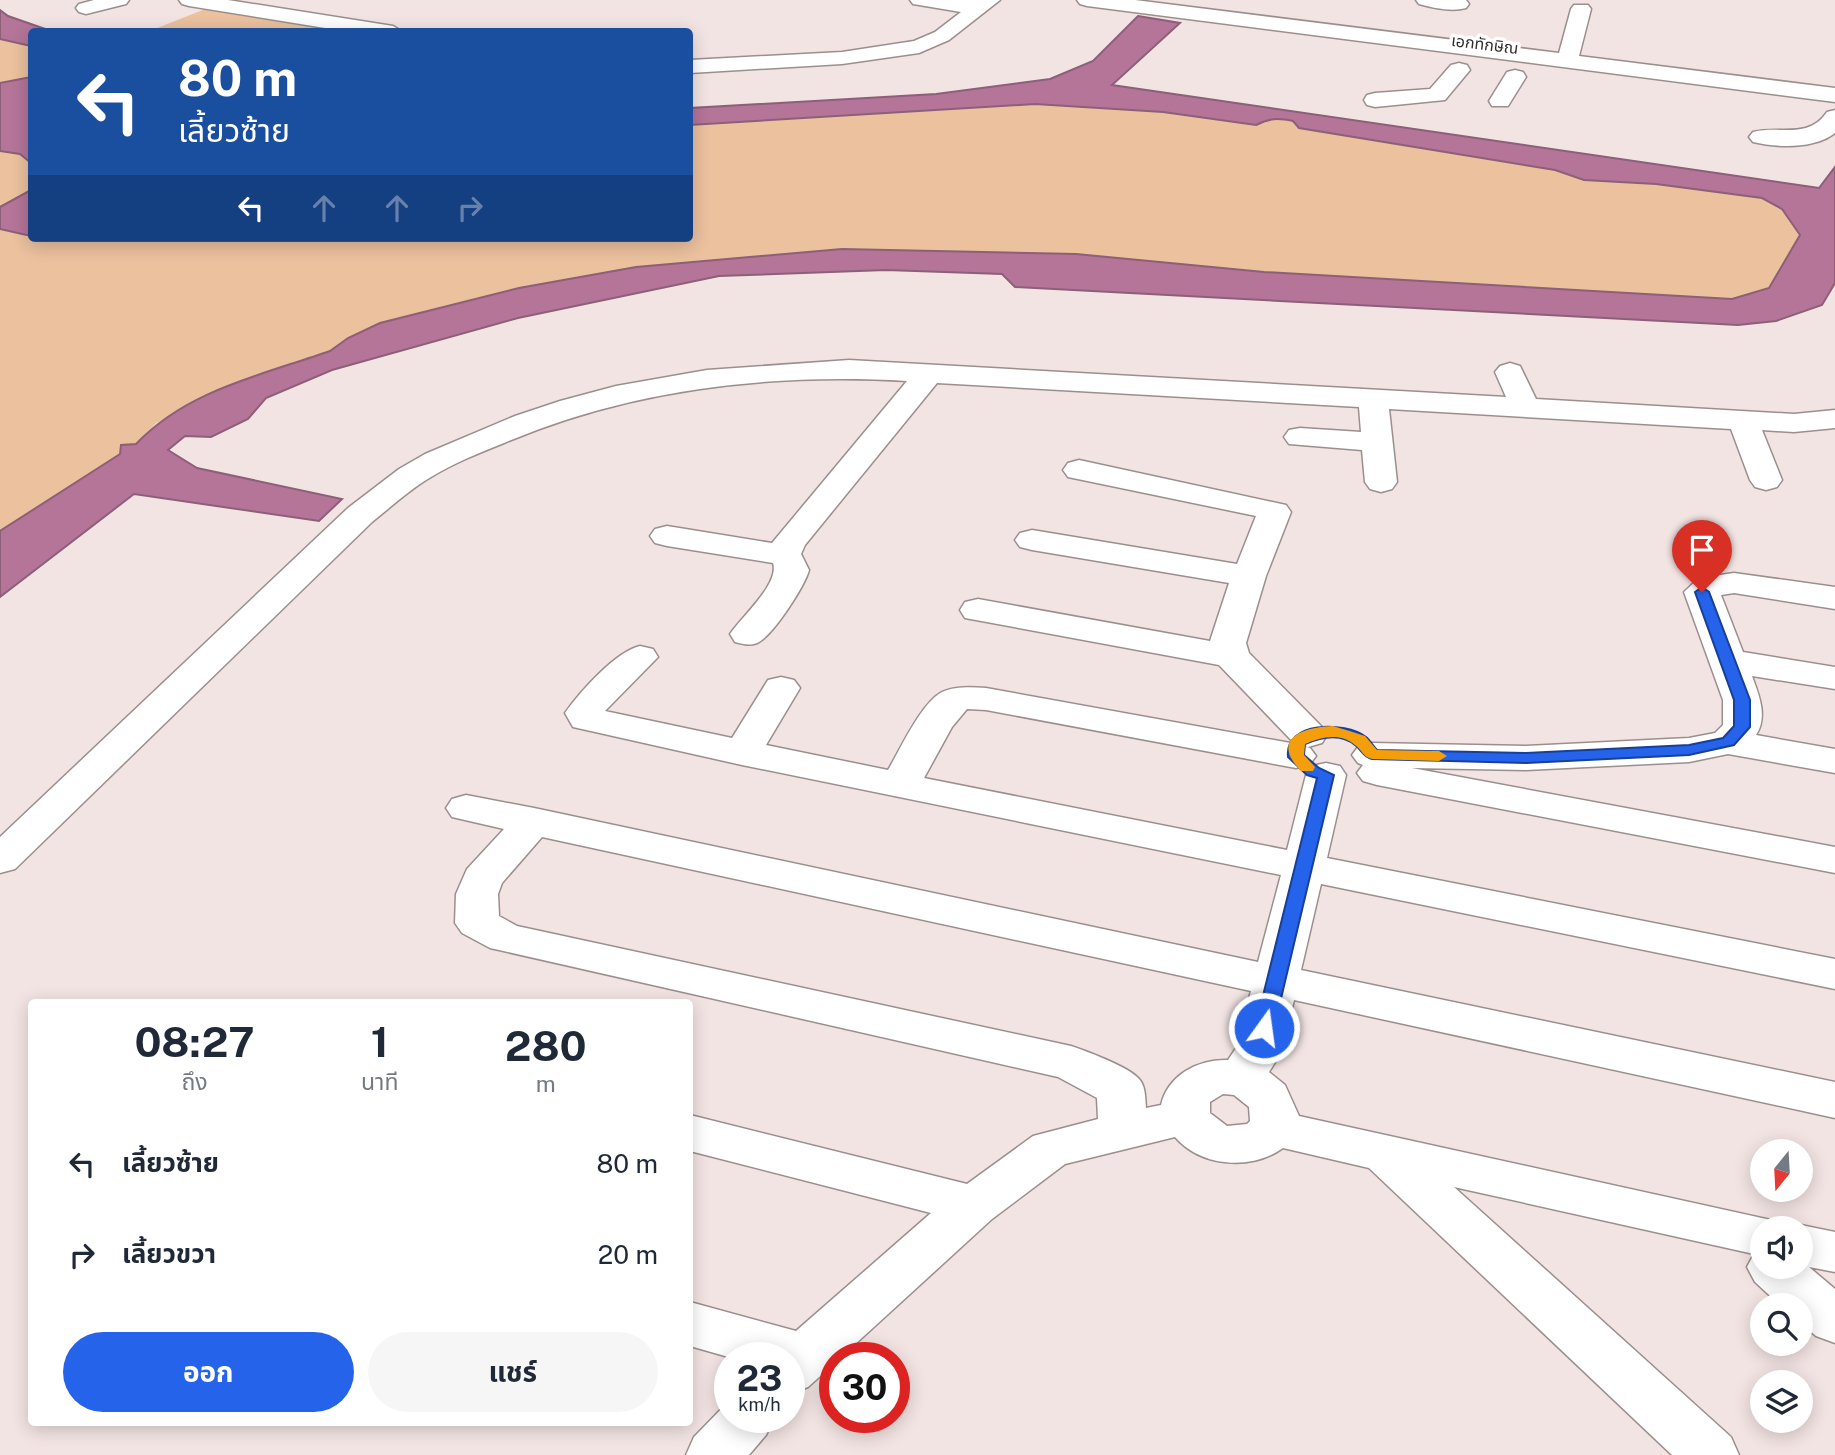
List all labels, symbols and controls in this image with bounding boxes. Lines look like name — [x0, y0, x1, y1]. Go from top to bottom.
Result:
street label: เอกทักษิณ — [1450, 31, 1520, 58]
text: 80 m — [178, 49, 297, 107]
icon: left — [63, 56, 154, 147]
text: เลี้ยวซ้าย — [178, 112, 290, 149]
icon: left — [232, 189, 270, 227]
icon: ahead — [305, 189, 343, 227]
icon: ahead — [378, 189, 416, 227]
icon: right — [451, 189, 489, 227]
pin — [1672, 520, 1732, 592]
icon: arrive — [1683, 531, 1721, 569]
position arrow — [1227, 991, 1301, 1065]
text: 08:27 — [134, 1017, 255, 1066]
text: 1 — [371, 1017, 389, 1066]
text: 280 — [505, 1021, 587, 1070]
text: ถึง — [181, 1068, 208, 1095]
text: นาที — [361, 1068, 398, 1095]
text: m — [536, 1070, 556, 1097]
north arrow — [1750, 1139, 1813, 1202]
map controls — [1750, 1139, 1813, 1433]
icon: left — [63, 1145, 101, 1183]
text: เลี้ยวซ้าย — [122, 1147, 219, 1178]
text: 80 m — [597, 1148, 658, 1179]
button: sound — [1750, 1216, 1813, 1279]
icon: right — [63, 1236, 101, 1274]
text: เลี้ยวขวา — [122, 1238, 216, 1269]
text: 20 m — [598, 1239, 658, 1270]
button: search — [1750, 1293, 1813, 1356]
button: ออก — [63, 1332, 354, 1412]
button: แชร์ — [368, 1332, 658, 1412]
speed limit sign: 30 — [819, 1342, 910, 1433]
text: 23 — [737, 1358, 782, 1399]
button: layers — [1750, 1370, 1813, 1433]
text: km/h — [738, 1394, 781, 1415]

